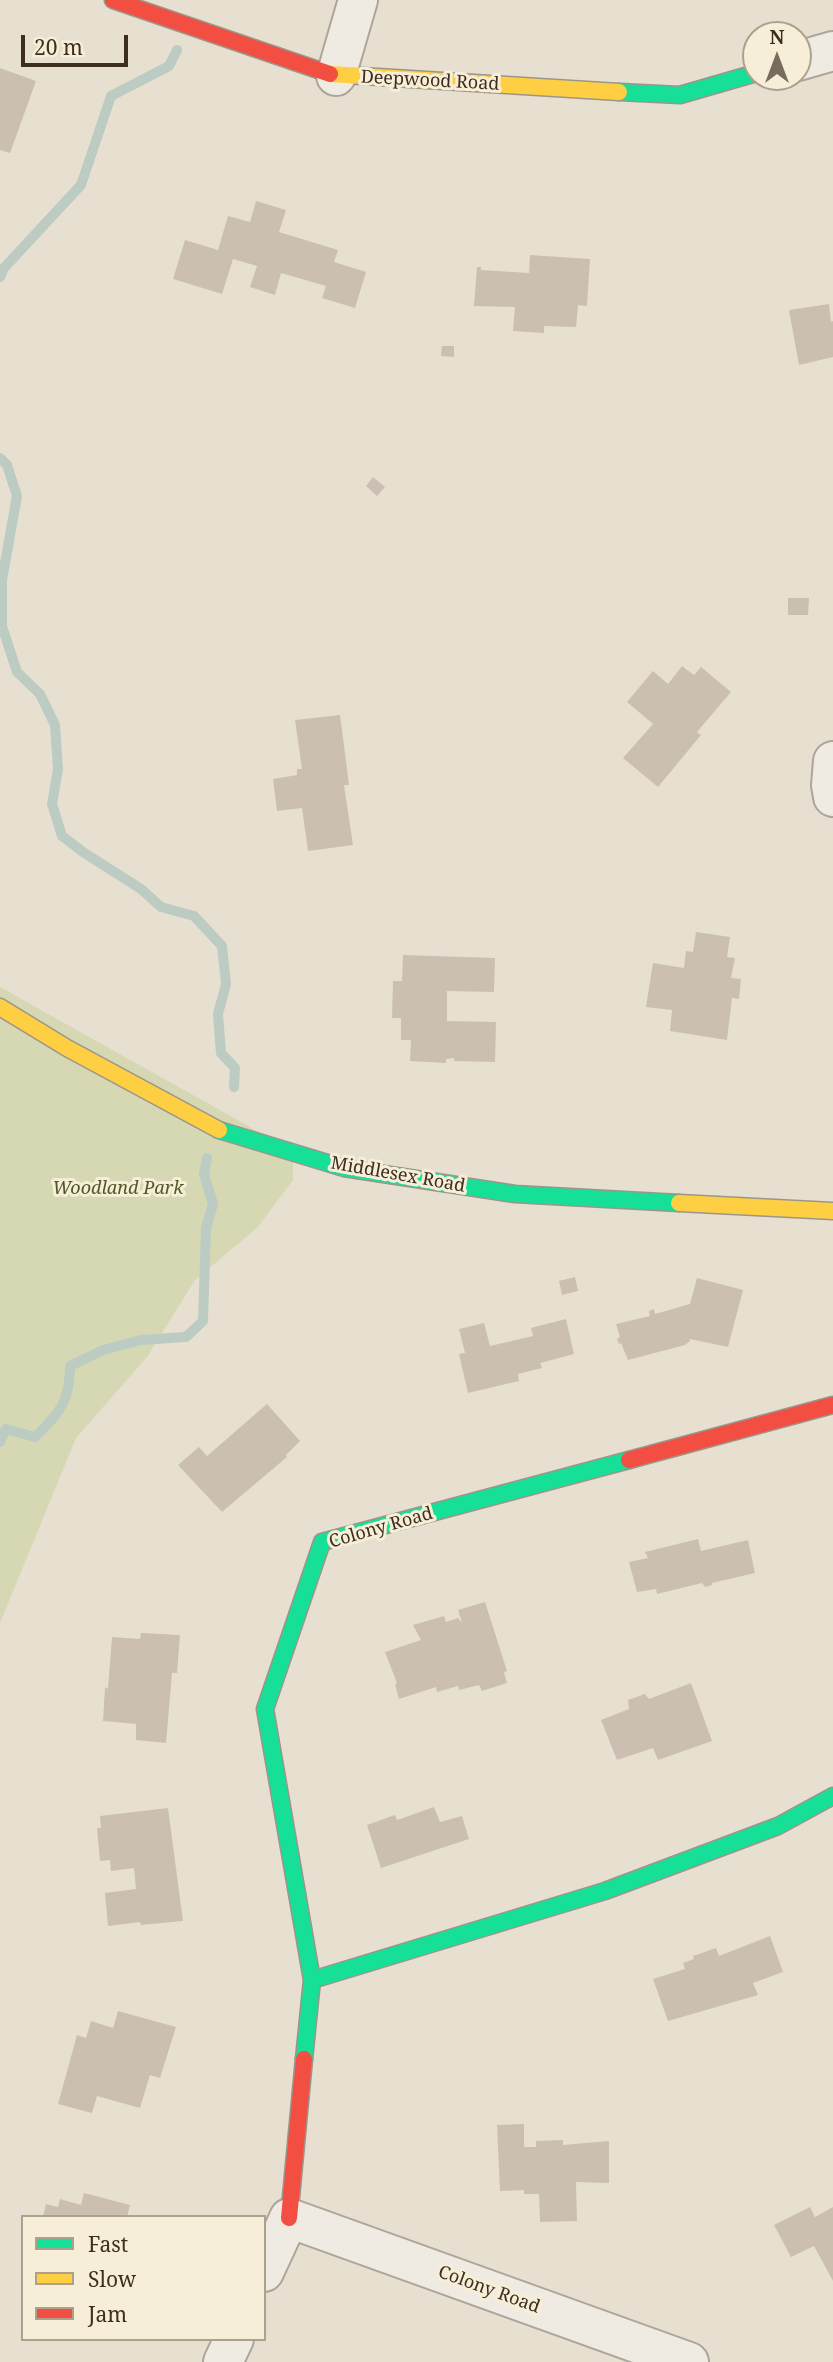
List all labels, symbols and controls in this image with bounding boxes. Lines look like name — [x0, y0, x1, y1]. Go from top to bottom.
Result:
scale bar — [24, 21, 131, 65]
north arrow — [742, 21, 812, 91]
text: N — [770, 24, 784, 50]
text: 20 m — [34, 33, 83, 61]
street label: Deepwood Road — [360, 67, 500, 95]
street label: Middlesex Road — [329, 1153, 467, 1197]
park label: Woodland Park — [53, 1178, 183, 1200]
street label: Colony Road — [327, 1503, 435, 1553]
legend — [21, 2215, 266, 2341]
text: Fast — [88, 2230, 128, 2258]
street label: Colony Road — [435, 2262, 543, 2318]
text: Slow — [88, 2265, 136, 2293]
text: Jam — [88, 2300, 127, 2328]

